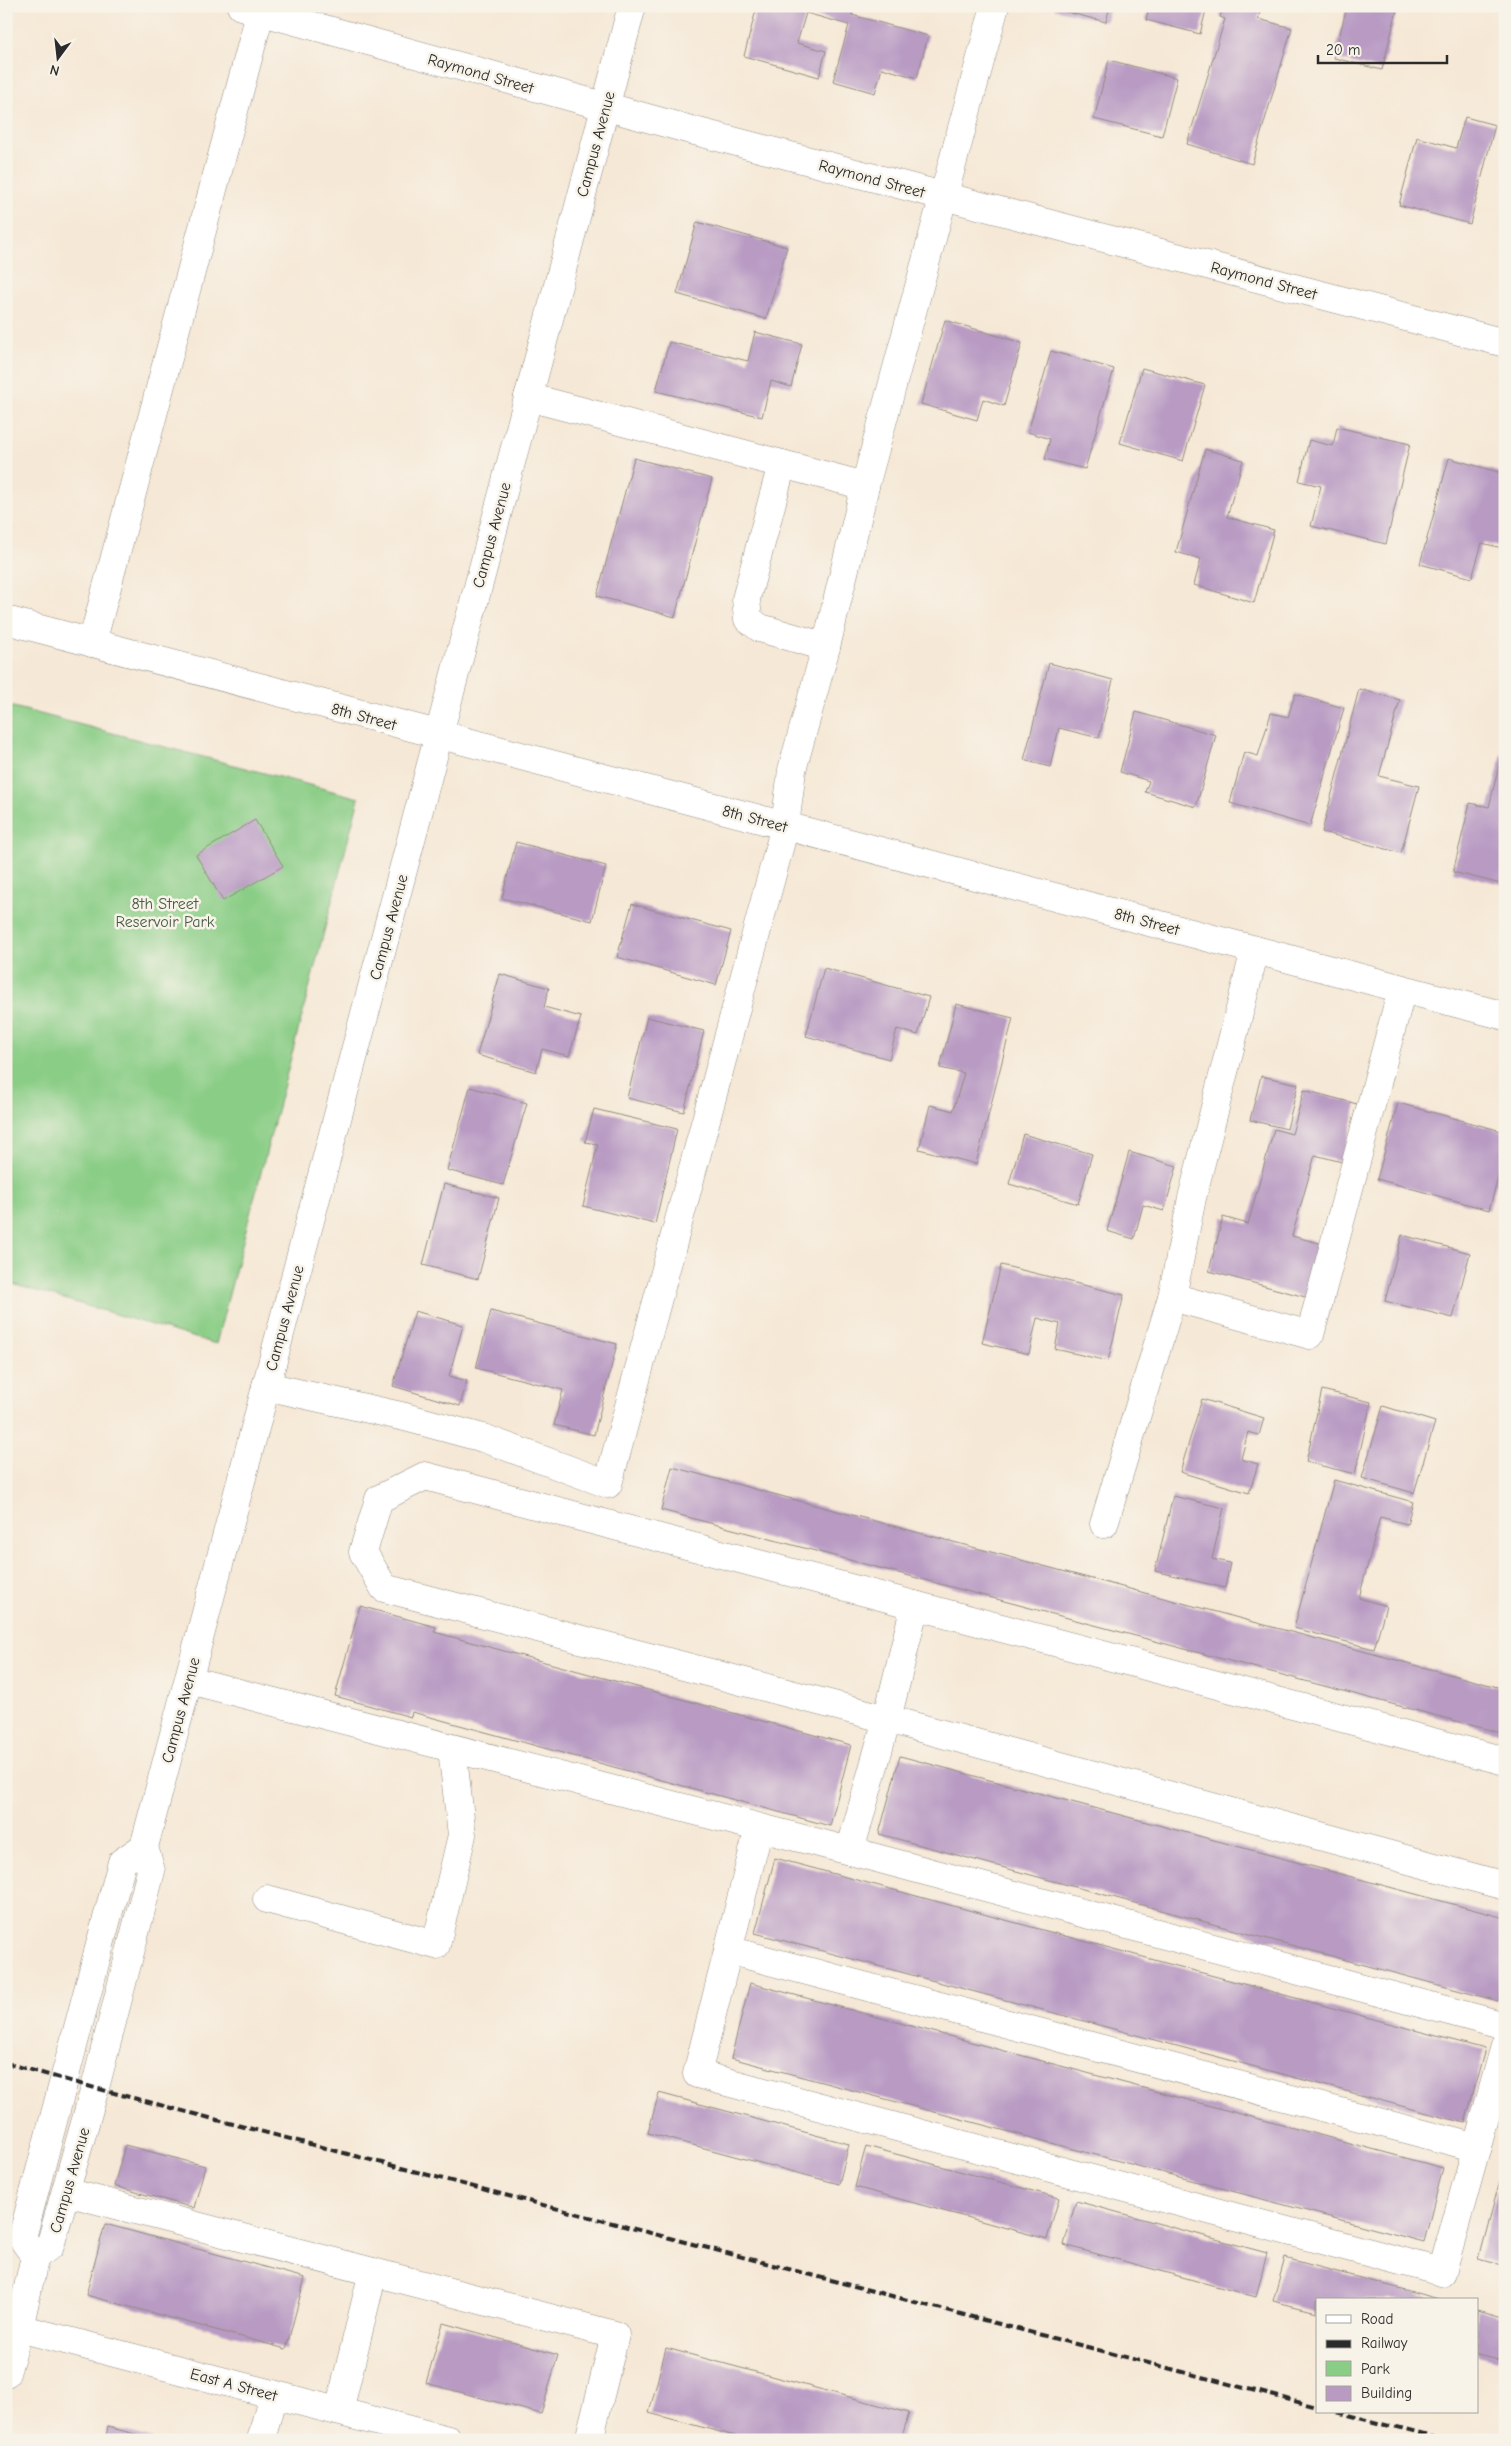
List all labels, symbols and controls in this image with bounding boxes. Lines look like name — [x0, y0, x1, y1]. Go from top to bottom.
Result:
north arrow — [32, 32, 82, 82]
scale bar — [1318, 32, 1447, 64]
text: 20 m — [1326, 41, 1360, 59]
street label: Raymond Street — [426, 50, 536, 98]
text: N — [48, 61, 61, 79]
street label: Campus Avenue — [573, 89, 619, 199]
street label: Raymond Street — [817, 156, 927, 202]
street label: Raymond Street — [1209, 258, 1319, 304]
street label: Campus Avenue — [469, 480, 515, 590]
street label: 8th Street — [329, 700, 399, 734]
street label: 8th Street — [720, 802, 790, 836]
street label: Campus Avenue — [366, 872, 412, 982]
park label: 8th Street Reservoir Park — [115, 895, 215, 931]
street label: 8th Street — [1112, 905, 1182, 939]
street label: Campus Avenue — [262, 1263, 308, 1373]
street label: Campus Avenue — [158, 1655, 204, 1765]
street label: Campus Avenue — [46, 2126, 94, 2235]
legend — [1316, 2298, 1478, 2414]
text: Road — [1361, 2310, 1393, 2328]
text: Railway — [1361, 2334, 1408, 2352]
text: Park — [1361, 2360, 1390, 2378]
street label: East A Street — [188, 2365, 280, 2405]
text: Building — [1361, 2384, 1412, 2402]

